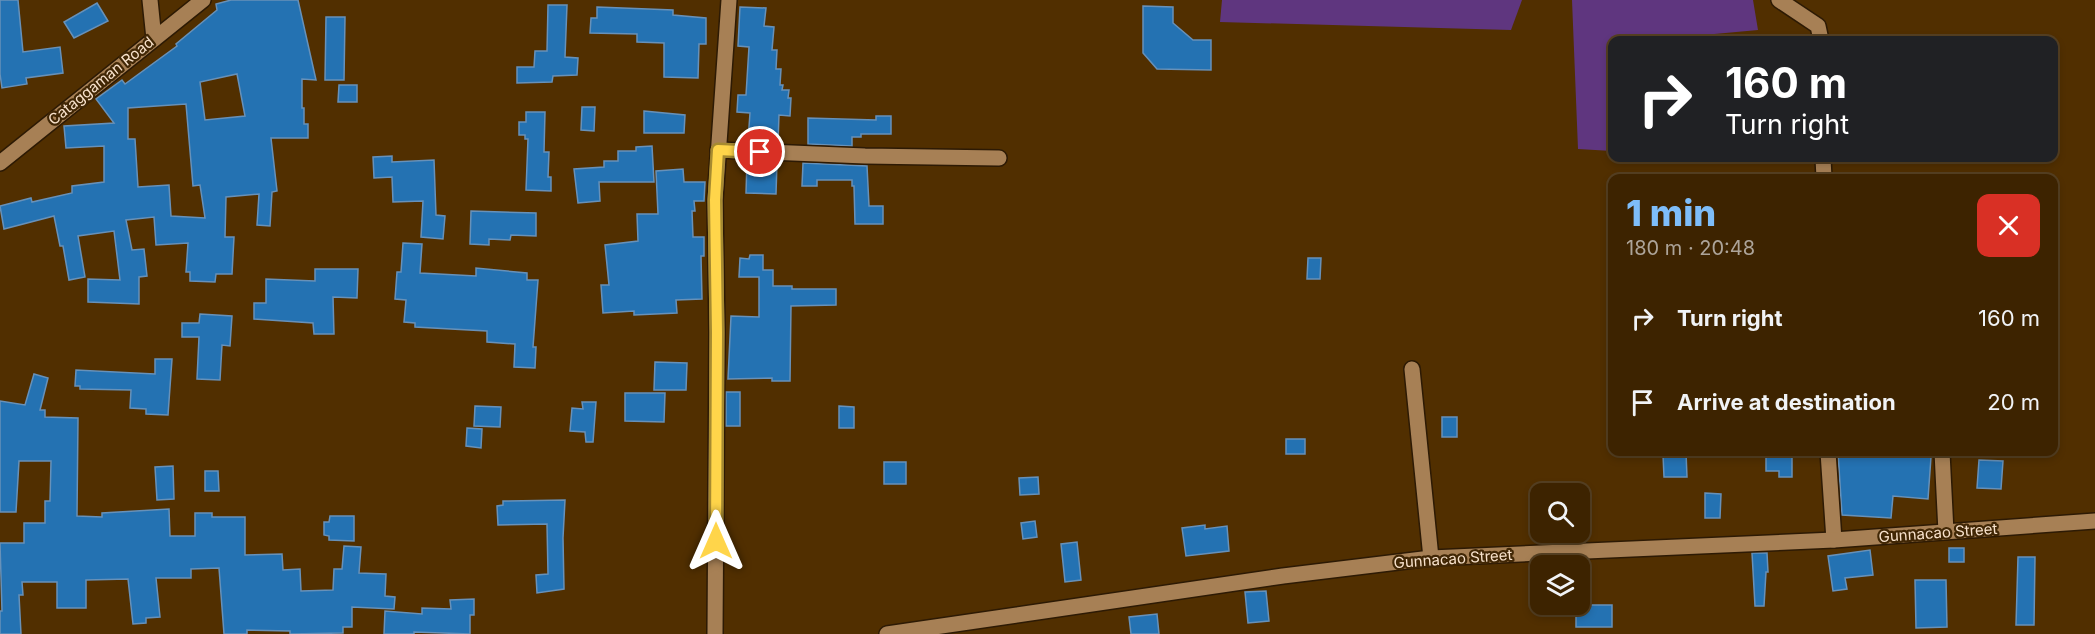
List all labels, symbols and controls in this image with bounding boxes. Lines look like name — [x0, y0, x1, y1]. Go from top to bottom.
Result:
street label: Cataggaman Road — [44, 32, 157, 129]
text: 160 m — [1725, 57, 1847, 108]
icon: right — [1626, 60, 1704, 138]
text: Turn right — [1725, 108, 1849, 141]
pin — [734, 126, 785, 177]
icon: arrive — [743, 135, 776, 168]
text: 1 min — [1626, 191, 1716, 235]
button: close — [1977, 194, 2040, 257]
text: 180 m · 20:48 — [1626, 236, 1755, 260]
icon: right — [1626, 302, 1659, 335]
text: Turn right — [1677, 305, 1783, 331]
text: 160 m — [1978, 305, 2040, 331]
icon: arrive — [1626, 386, 1659, 419]
text: Arrive at destination — [1677, 389, 1896, 415]
text: 20 m — [1987, 389, 2040, 415]
map controls — [1530, 483, 1590, 615]
button: search — [1530, 483, 1590, 543]
position arrow — [684, 509, 748, 573]
street label: Gunnacao Street — [1878, 519, 1998, 546]
street label: Gunnacao Street — [1393, 545, 1513, 572]
button: layers — [1530, 555, 1590, 615]

